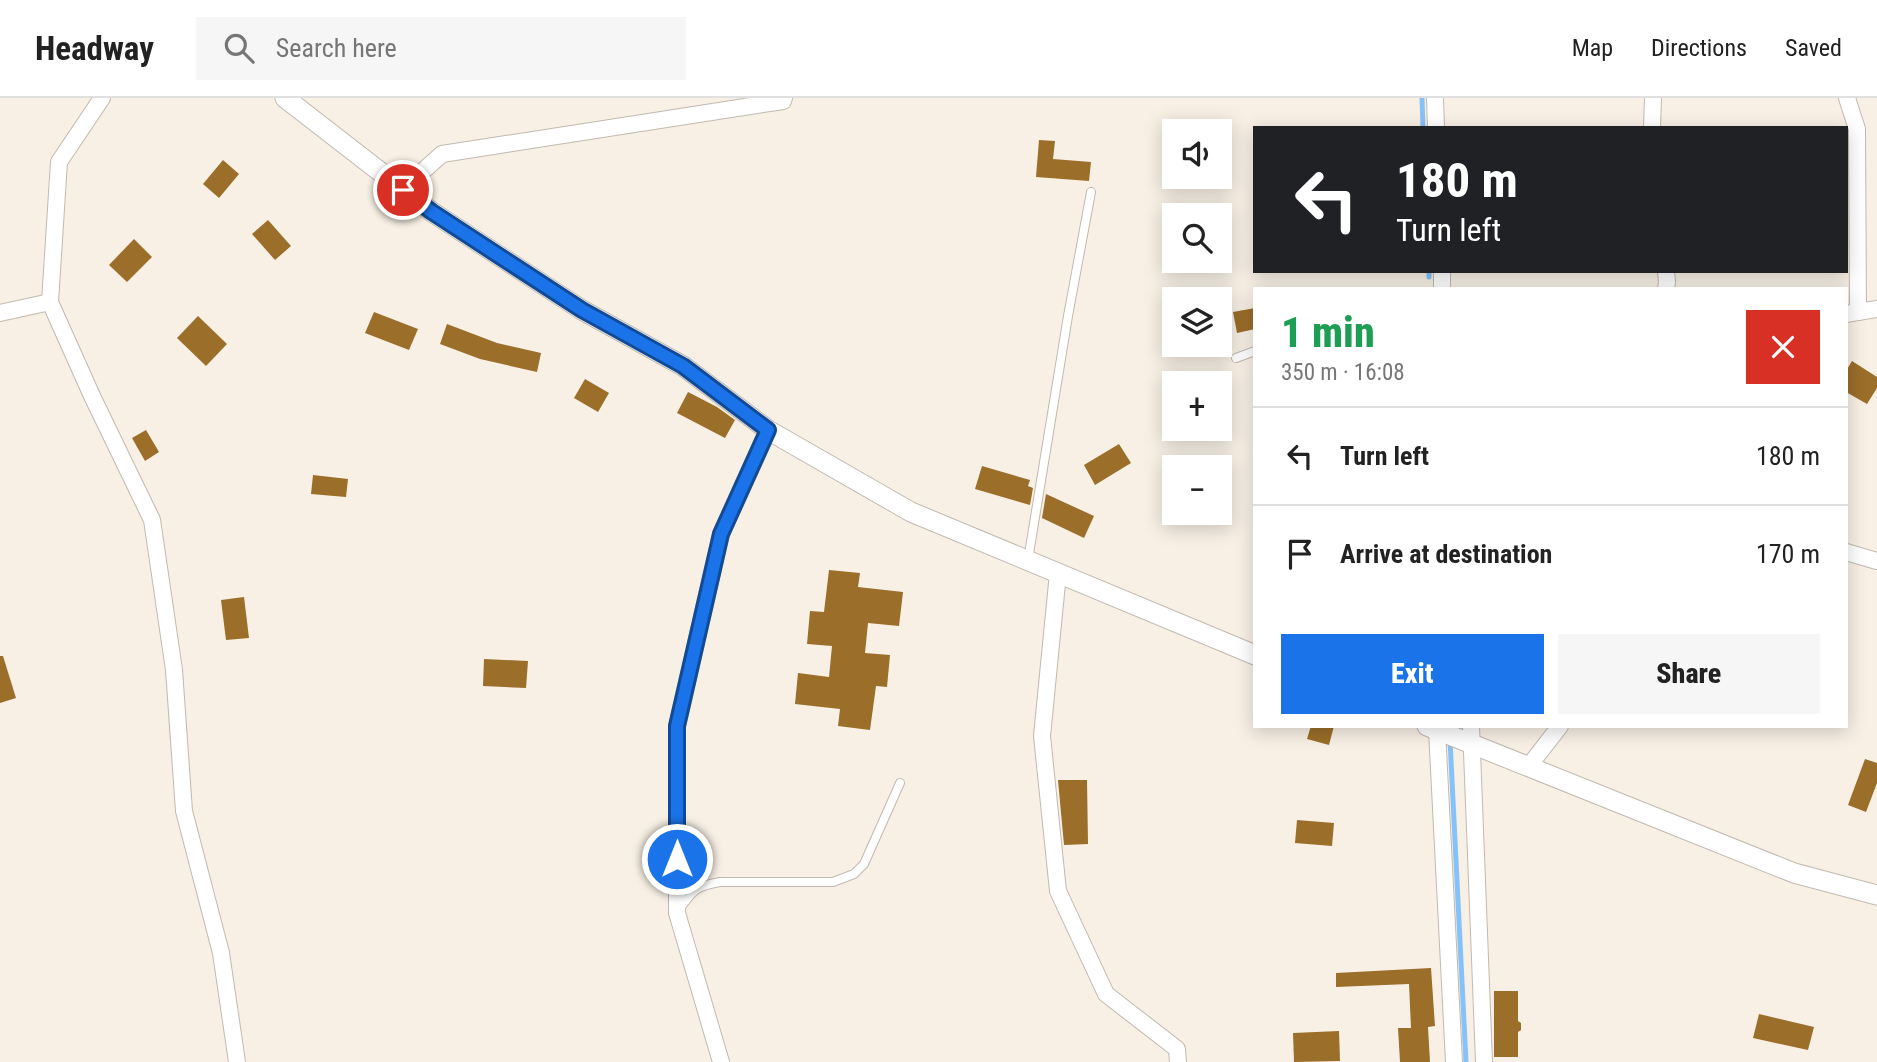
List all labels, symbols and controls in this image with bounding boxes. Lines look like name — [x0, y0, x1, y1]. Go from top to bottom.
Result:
search box — [196, 17, 686, 80]
text: Headway — [35, 29, 154, 68]
icon: search — [220, 29, 258, 67]
text: Search here — [276, 33, 397, 63]
text: Map — [1572, 34, 1613, 62]
text: Directions — [1651, 34, 1747, 62]
text: Saved — [1785, 34, 1842, 62]
map controls — [1162, 119, 1232, 525]
button: sound — [1162, 119, 1232, 189]
text: 180 m — [1396, 152, 1518, 209]
icon: left — [1281, 154, 1372, 245]
pin — [373, 160, 433, 220]
icon: arrive — [384, 171, 422, 209]
button: search — [1162, 203, 1232, 273]
text: Turn left — [1396, 211, 1501, 249]
button: layers — [1162, 287, 1232, 357]
text: 1 min — [1281, 308, 1375, 357]
button: close — [1746, 310, 1820, 384]
text: 350 m · 16:08 — [1281, 359, 1405, 386]
button: + — [1162, 371, 1232, 441]
icon: left — [1281, 437, 1319, 475]
text: Turn left — [1340, 441, 1429, 471]
text: 180 m — [1756, 441, 1820, 471]
button: − — [1162, 455, 1232, 525]
icon: arrive — [1281, 535, 1319, 573]
text: Arrive at destination — [1340, 539, 1552, 569]
text: 170 m — [1756, 539, 1820, 569]
button: Exit — [1281, 634, 1544, 714]
button: Share — [1558, 634, 1820, 714]
position arrow — [640, 822, 714, 896]

